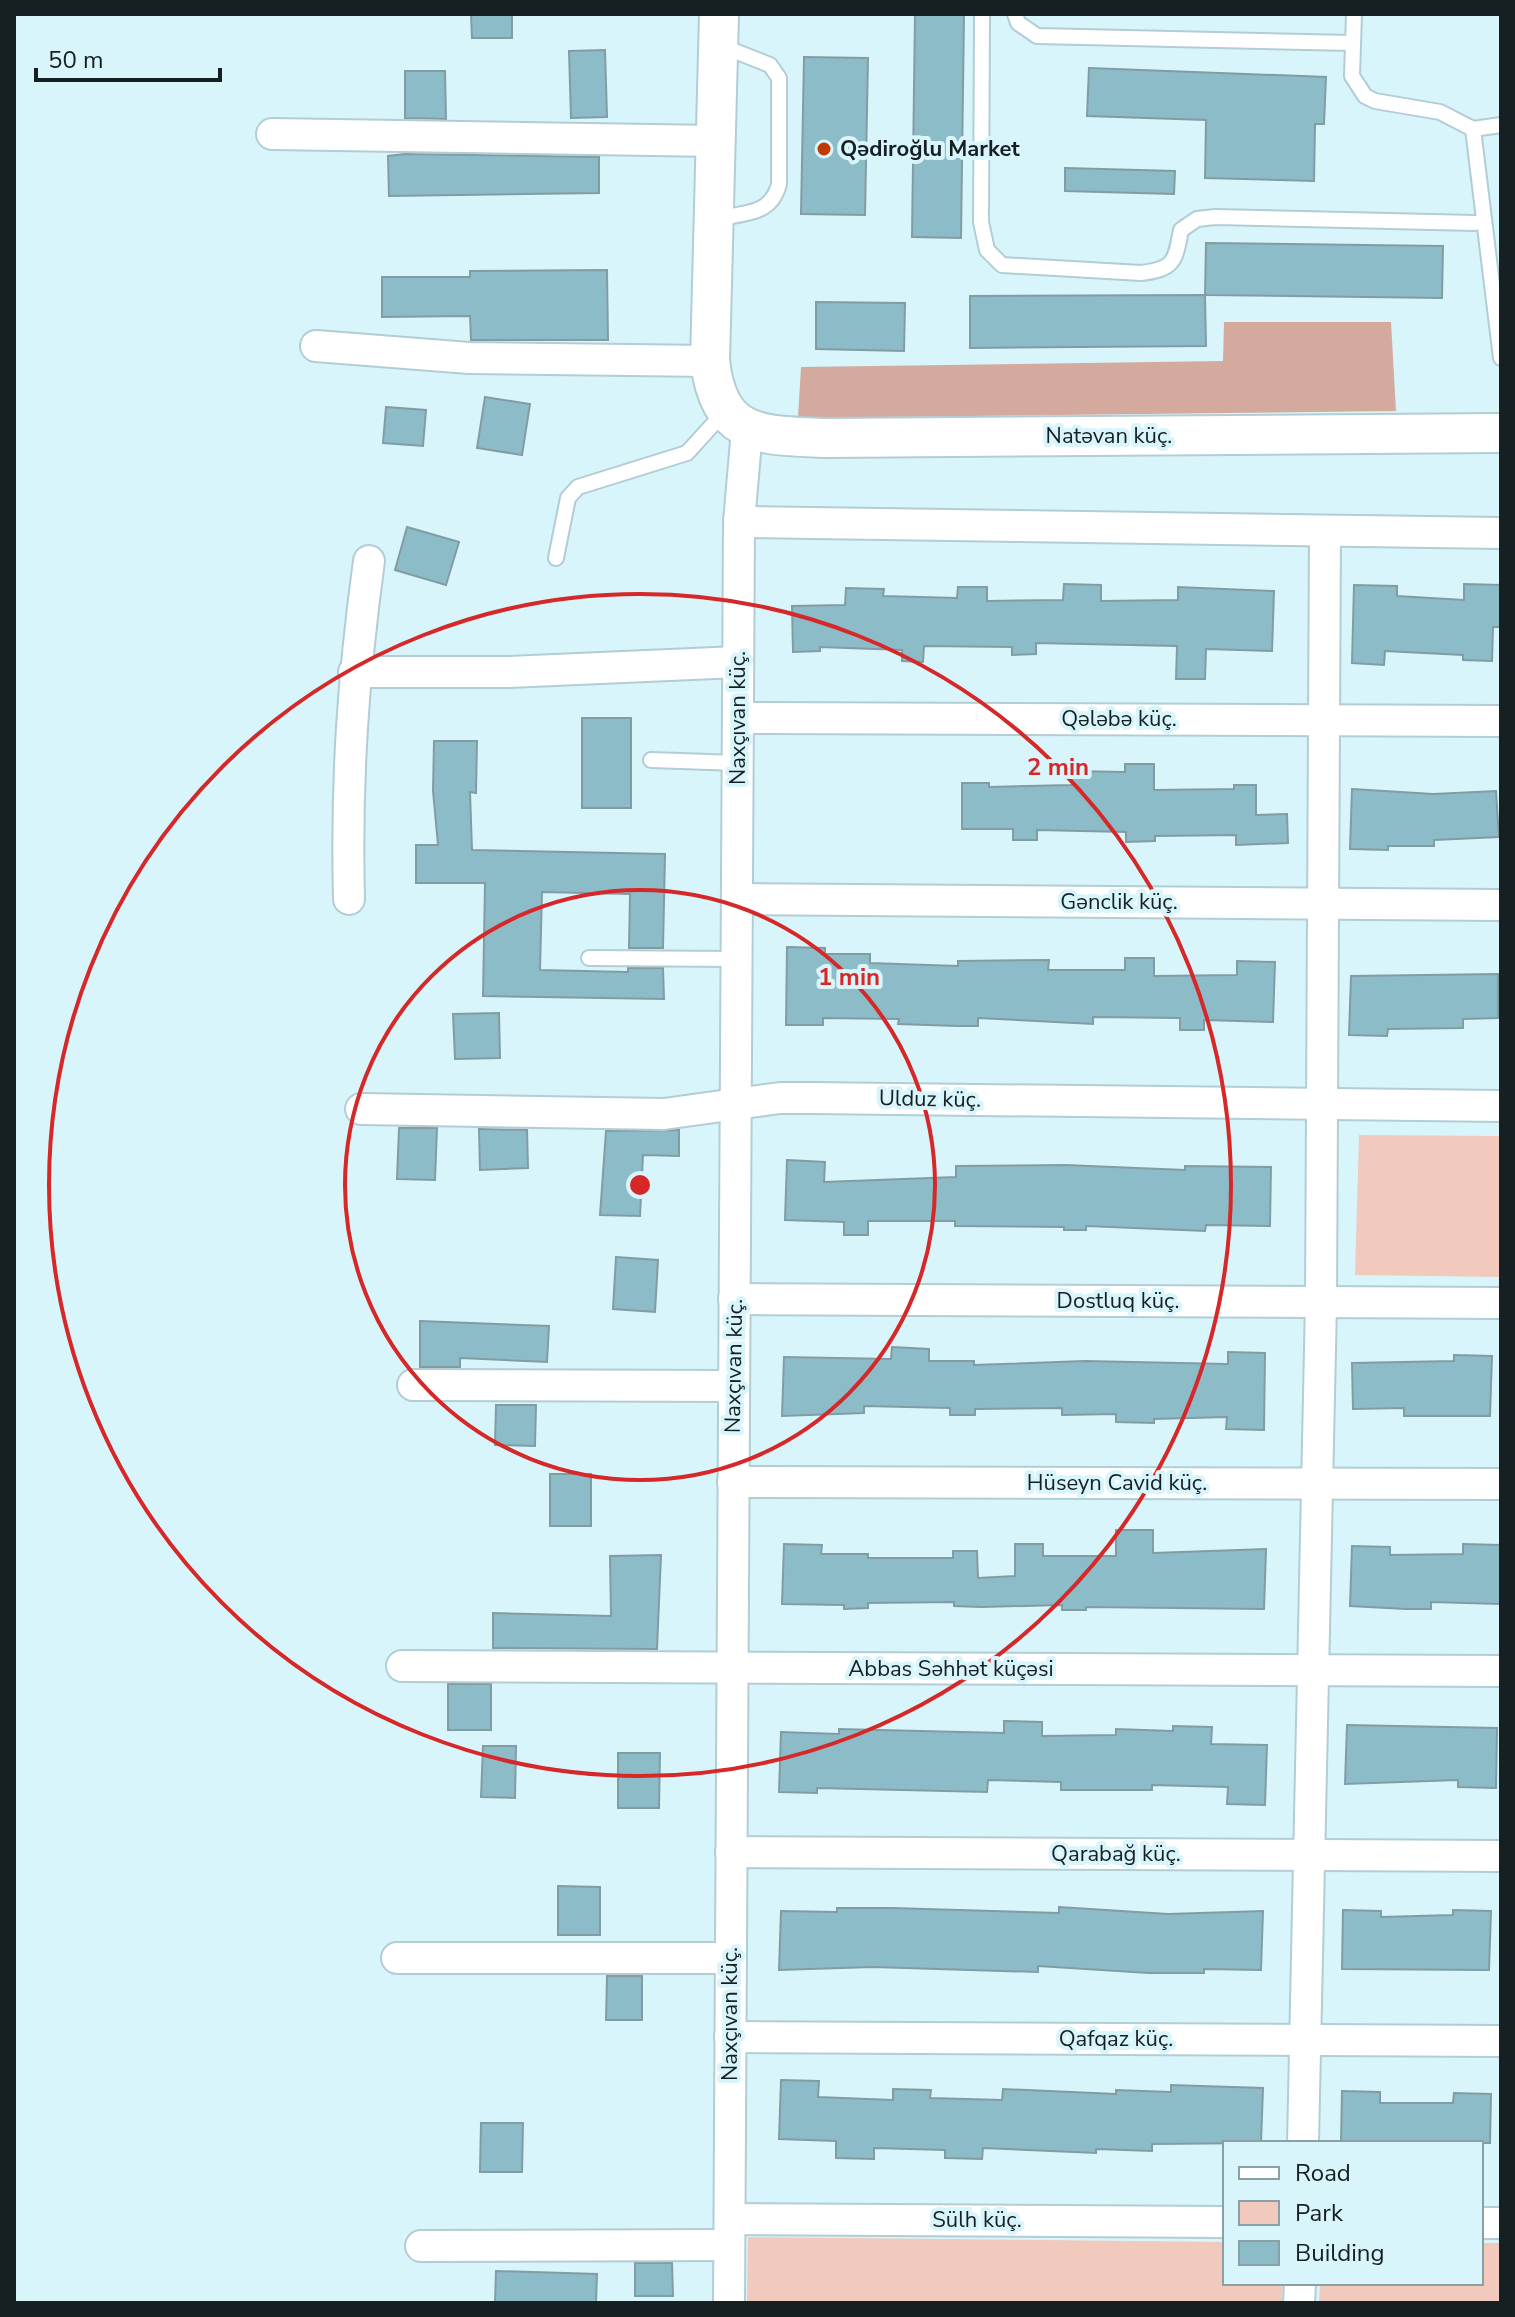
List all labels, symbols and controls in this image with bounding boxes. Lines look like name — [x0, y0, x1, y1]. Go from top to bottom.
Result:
scale bar — [36, 32, 220, 82]
text: 50 m — [48, 44, 104, 76]
place label: Qədiroğlu Market — [840, 134, 1020, 164]
marker: Qədiroğlu Market — [815, 140, 833, 158]
street label: Natəvan küç. — [1046, 421, 1172, 451]
street label: Naxçıvan küç. — [723, 651, 753, 785]
street label: Qələbə küç. — [1061, 704, 1177, 734]
text: 2 min — [1027, 751, 1089, 783]
street label: Gənclik küç. — [1060, 887, 1178, 917]
text: 1 min — [818, 961, 880, 993]
street label: Ulduz küç. — [879, 1083, 981, 1115]
centre of rings — [626, 1171, 654, 1199]
street label: Dostluq küç. — [1057, 1286, 1179, 1316]
street label: Naxçıvan küç. — [718, 1299, 750, 1433]
street label: Hüseyn Cavid küç. — [1027, 1468, 1207, 1498]
street label: Abbas Səhhət küçəsi — [848, 1654, 1054, 1684]
street label: Qarabağ küç. — [1051, 1839, 1181, 1869]
street label: Naxçıvan küç. — [715, 1947, 745, 2081]
street label: Qafqaz küç. — [1059, 2024, 1173, 2054]
legend — [1223, 2141, 1483, 2285]
text: Road — [1295, 2157, 1351, 2189]
text: Park — [1295, 2197, 1344, 2229]
street label: Sülh küç. — [932, 2205, 1022, 2235]
text: Building — [1295, 2237, 1385, 2269]

